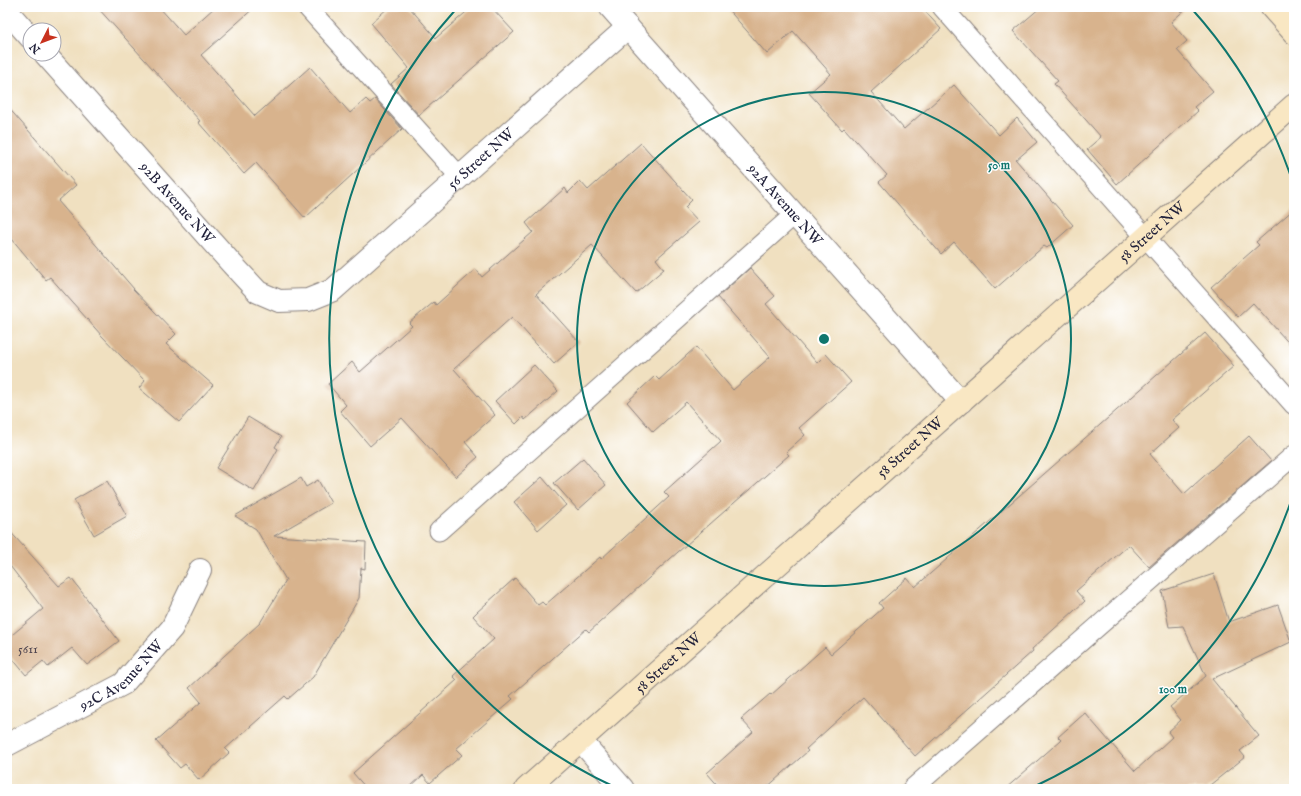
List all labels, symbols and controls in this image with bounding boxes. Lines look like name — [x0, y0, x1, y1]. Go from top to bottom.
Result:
north arrow — [22, 22, 62, 62]
text: N — [27, 39, 44, 57]
street label: 56 Street NW — [443, 123, 518, 193]
street label: 92B Avenue NW — [135, 157, 219, 248]
text: 50 m — [988, 158, 1011, 173]
street label: 92A Avenue NW — [743, 159, 827, 250]
street label: 58 Street NW — [1115, 197, 1189, 266]
centre of rings — [817, 332, 831, 346]
street label: 58 Street NW — [873, 412, 947, 482]
street label: 58 Street NW — [631, 628, 706, 697]
street label: 92C Avenue NW — [75, 635, 167, 715]
house number: 5611 — [18, 641, 38, 658]
text: 100 m — [1159, 682, 1188, 697]

